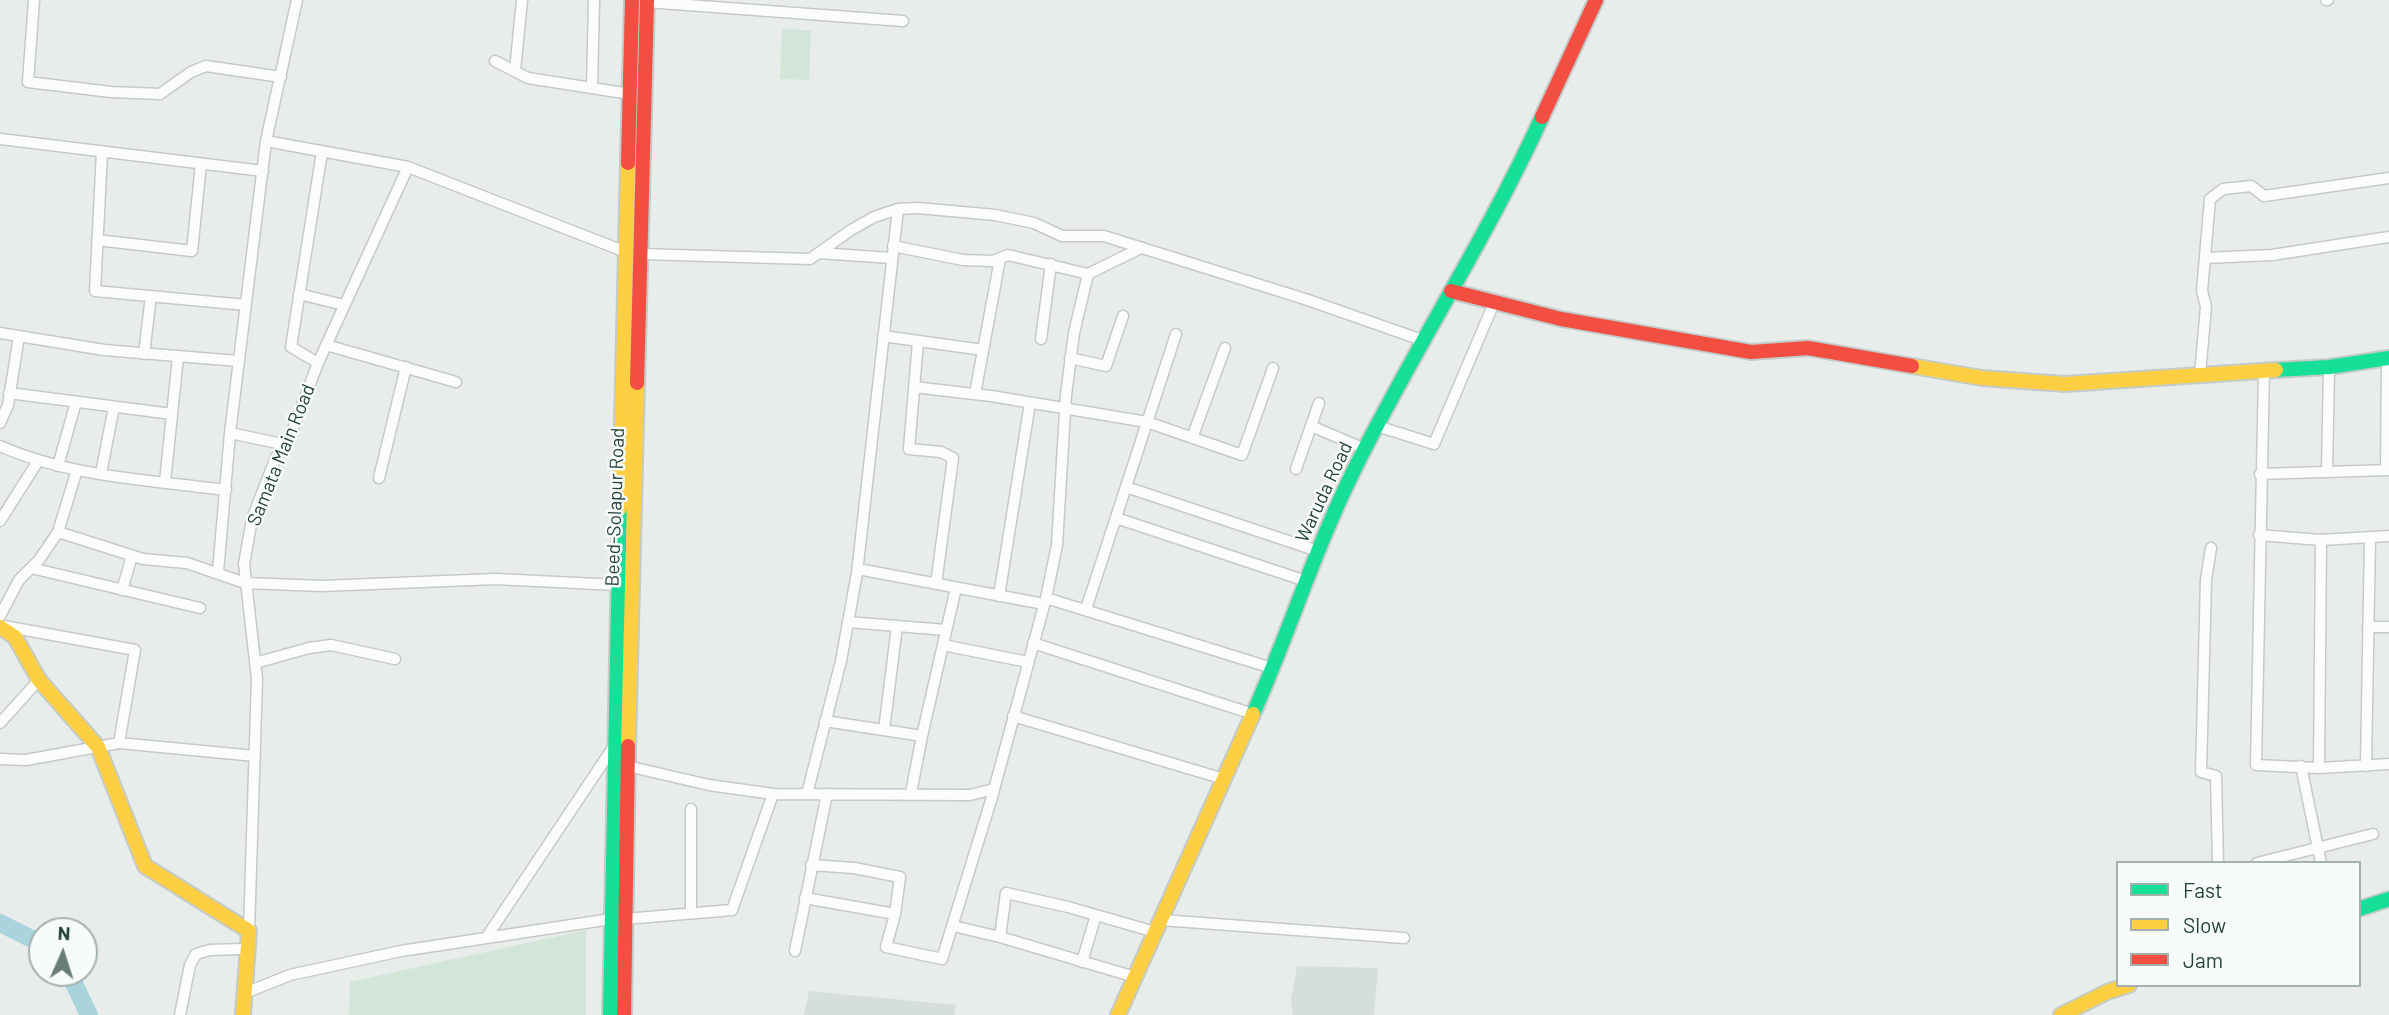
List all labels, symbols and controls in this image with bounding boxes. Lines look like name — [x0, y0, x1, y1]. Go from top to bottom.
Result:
street label: Samata Main Road — [242, 381, 320, 529]
street label: Beed-Solapur Road — [601, 427, 629, 587]
street label: Waruda Road — [1291, 438, 1357, 546]
legend — [2116, 861, 2361, 987]
text: Fast — [2183, 877, 2223, 902]
text: Slow — [2183, 912, 2226, 937]
north arrow — [28, 917, 98, 987]
text: N — [57, 921, 71, 944]
text: Jam — [2183, 947, 2223, 972]

